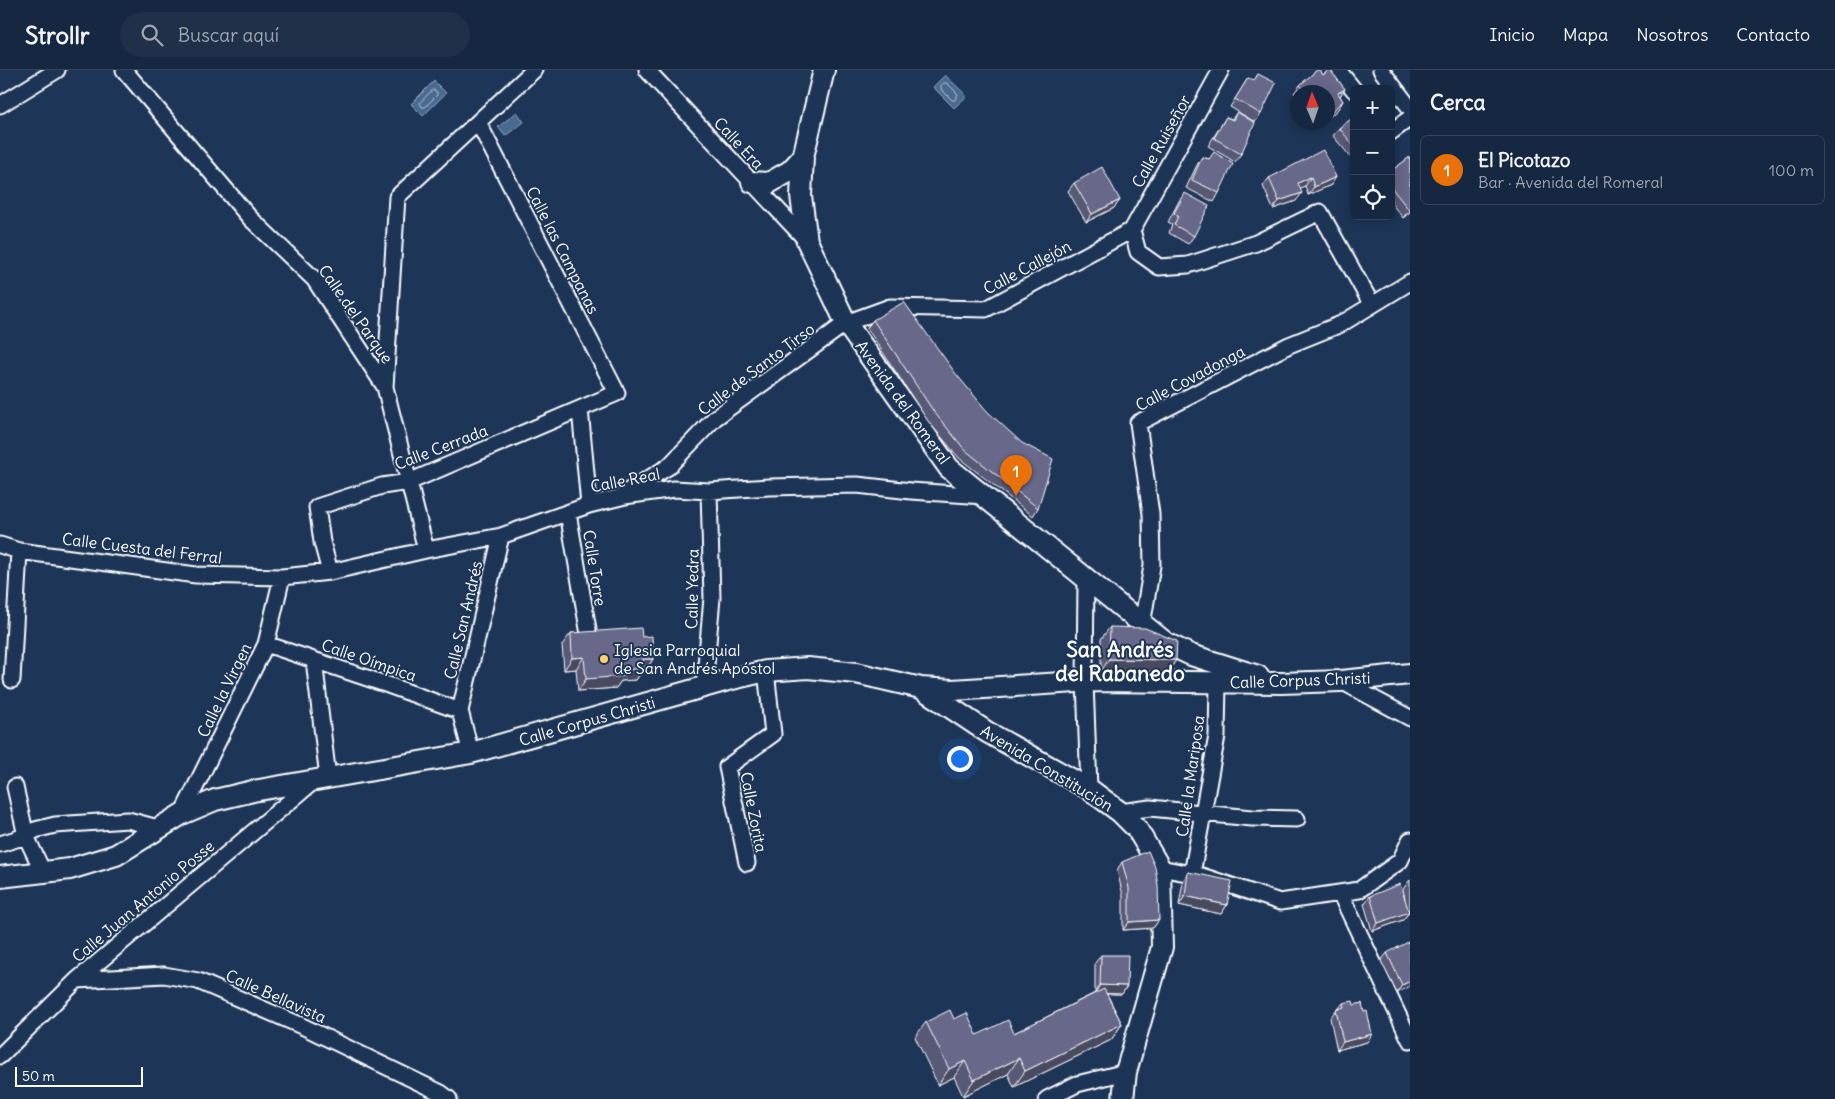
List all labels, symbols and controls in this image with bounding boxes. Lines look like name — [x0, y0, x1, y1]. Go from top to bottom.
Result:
search box — [120, 12, 470, 57]
text: Strollr — [25, 20, 90, 50]
icon: search — [138, 21, 166, 49]
text: Buscar aquí — [178, 23, 279, 47]
text: Inicio — [1489, 23, 1535, 46]
text: Mapa — [1563, 23, 1608, 46]
text: Nosotros — [1636, 23, 1708, 46]
text: Contacto — [1736, 23, 1810, 46]
north arrow — [1290, 85, 1335, 130]
map controls — [1350, 85, 1395, 220]
button: + — [1350, 85, 1395, 130]
text: Cerca — [1430, 89, 1485, 116]
street label: Calle Ruiseñor — [1127, 91, 1195, 191]
street label: Calle Era — [710, 113, 768, 173]
button: − — [1350, 130, 1395, 175]
text: El Picotazo — [1478, 148, 1571, 172]
text: 1 — [1444, 160, 1450, 180]
text: 100 m — [1769, 160, 1814, 180]
text: Bar · Avenida del Romeral — [1478, 172, 1663, 192]
button: locate — [1350, 175, 1395, 220]
street label: Calle las Campanas — [522, 183, 604, 317]
street label: Calle Callejón — [980, 236, 1074, 298]
street label: Calle del Parque — [315, 261, 397, 367]
street label: Calle de Santo Tirso — [694, 319, 818, 419]
street label: Avenida del Romeral — [851, 336, 955, 468]
street label: Calle Covadonga — [1132, 341, 1248, 415]
street label: Calle Cerrada — [391, 420, 491, 474]
pin: 1 — [1000, 455, 1032, 496]
street label: Calle Real — [589, 463, 661, 497]
street label: Calle Cuesta del Ferral — [61, 528, 223, 568]
street label: Calle Torre — [579, 529, 611, 607]
street label: Calle Yedra — [681, 549, 703, 629]
street label: Calle San Andrés — [440, 559, 486, 681]
street label: Calle Oímpica — [319, 634, 419, 686]
district label: San Andrés del Rabanedo — [1055, 636, 1185, 687]
street label: Calle la Virgen — [193, 640, 255, 740]
place label: Iglesia Parroquial de San Andrés Apóstol — [614, 640, 775, 678]
marker: Iglesia Parroquial de San Andrés Apóstol — [598, 653, 610, 665]
street label: Calle Corpus Christi — [1229, 668, 1371, 692]
street label: Calle Corpus Christi — [517, 692, 657, 750]
street label: Calle la Mariposa — [1172, 714, 1208, 838]
street label: Avenida Constitución — [977, 720, 1117, 816]
your location — [947, 746, 973, 772]
street label: Calle Zorita — [736, 770, 772, 854]
street label: Calle Juan Antonio Posse — [68, 836, 218, 966]
street label: Calle Bellavista — [223, 965, 329, 1027]
scale bar — [15, 1064, 142, 1087]
text: 50 m — [22, 1067, 55, 1085]

